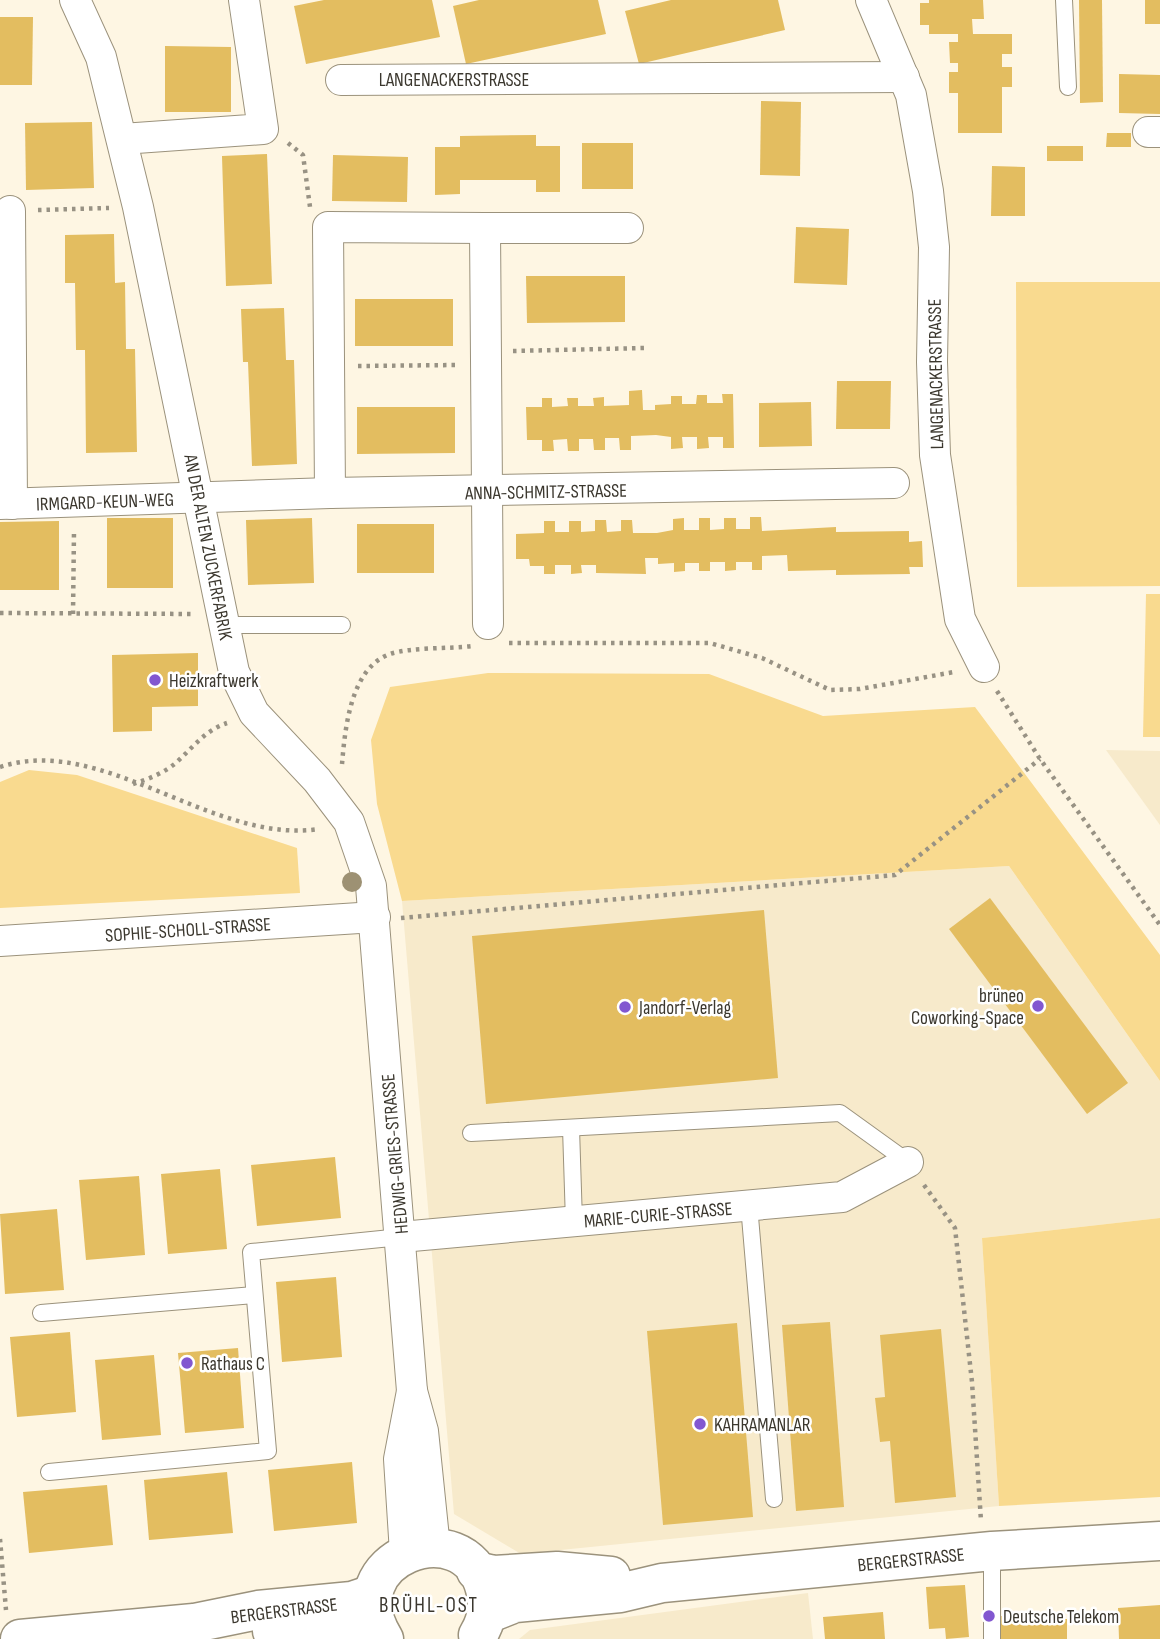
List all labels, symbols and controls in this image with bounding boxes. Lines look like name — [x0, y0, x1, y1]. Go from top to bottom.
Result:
street label: LANGENACKERSTRASSE — [379, 69, 529, 92]
street label: LANGENACKERSTRASSE — [924, 298, 949, 449]
street label: AN DER ALTEN ZUCKERFABRIK — [178, 452, 237, 642]
street label: ANNA-SCHMITZ-STRASSE — [464, 480, 627, 505]
street label: IRMGARD-KEUN-WEG — [36, 489, 174, 516]
place label: Heizkraftwerk — [169, 670, 259, 693]
marker: Heizkraftwerk — [147, 672, 163, 688]
street label: SOPHIE-SCHOLL-STRASSE — [104, 913, 272, 948]
place label: brüneo Coworking-Space — [911, 985, 1024, 1030]
place label: Jandorf-Verlag — [638, 997, 732, 1020]
marker: brüneo Coworking-Space — [1030, 998, 1046, 1014]
marker: Jandorf-Verlag — [617, 999, 633, 1015]
street label: HEDWIG-GRIES-STRASSE — [377, 1073, 414, 1235]
street label: MARIE-CURIE-STRASSE — [583, 1198, 733, 1233]
place label: Rathaus C — [201, 1353, 265, 1376]
marker: Rathaus C — [179, 1355, 195, 1371]
place label: KAHRAMANLAR — [714, 1414, 811, 1437]
marker: KAHRAMANLAR — [692, 1416, 708, 1432]
street label: BERGERSTRASSE — [857, 1543, 966, 1578]
district label: BRÜHL-OST — [379, 1593, 479, 1618]
street label: BERGERSTRASSE — [230, 1594, 339, 1629]
place label: Deutsche Telekom — [1003, 1606, 1119, 1629]
marker: Deutsche Telekom — [981, 1608, 997, 1624]

